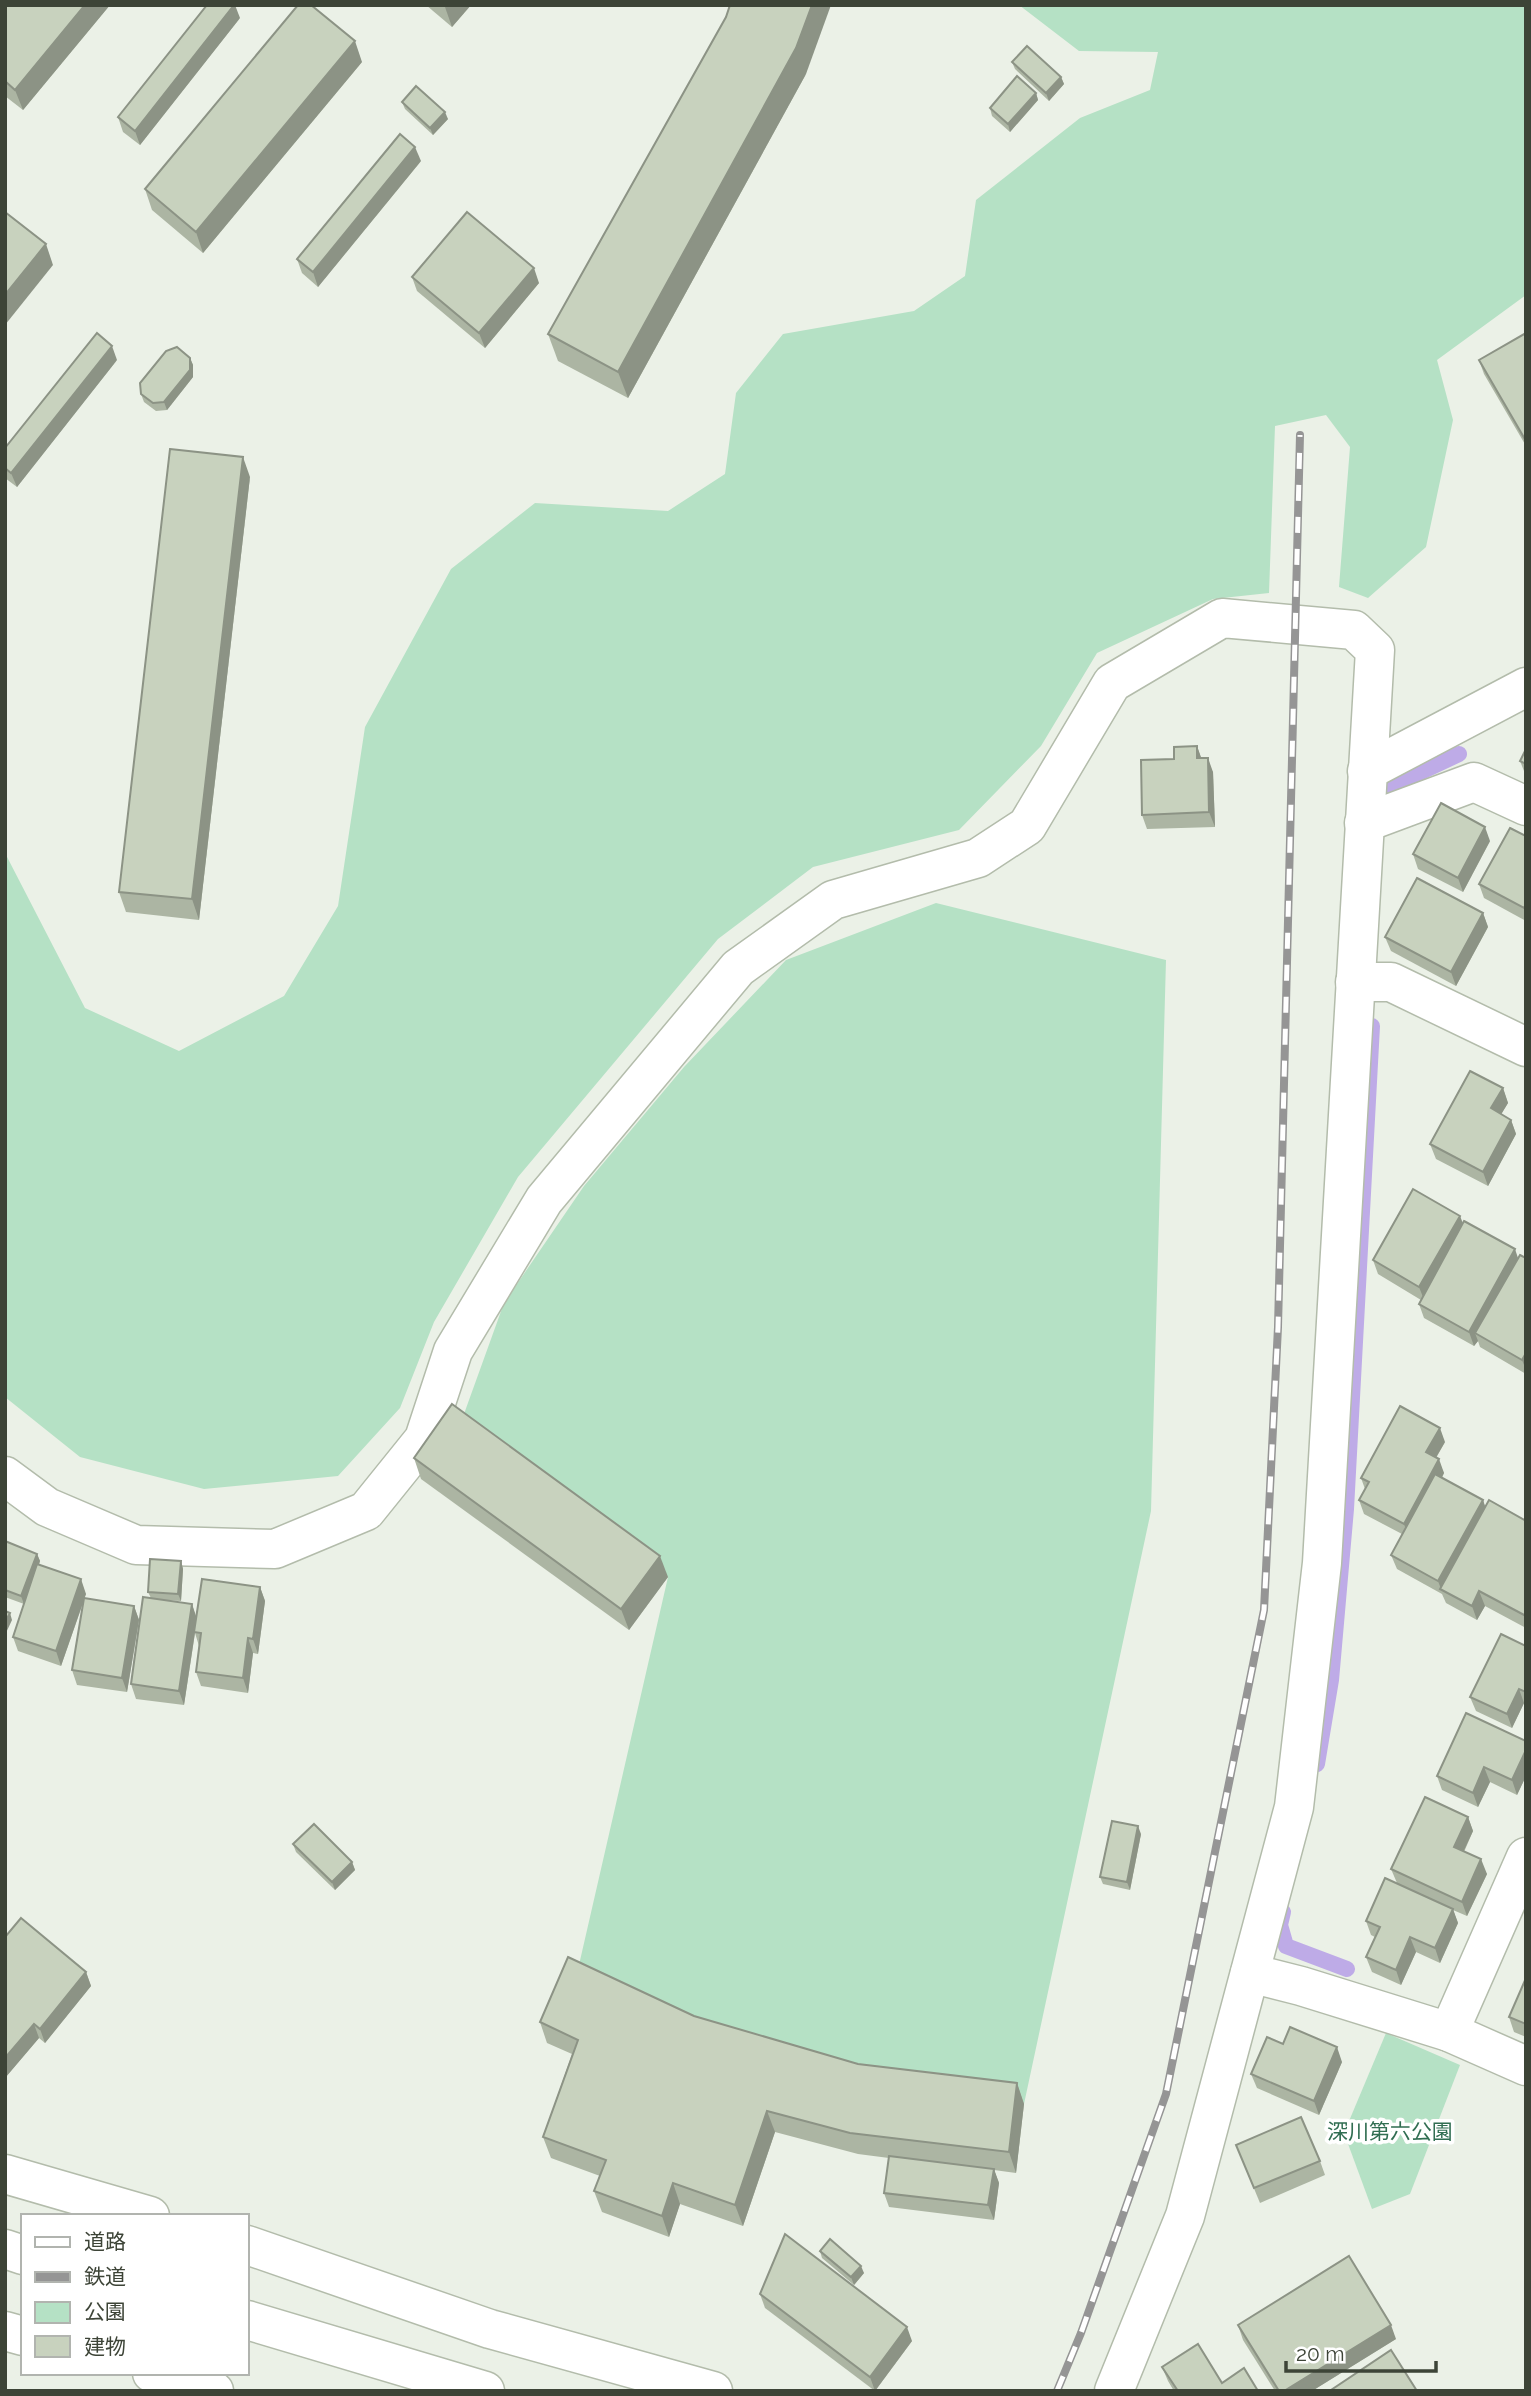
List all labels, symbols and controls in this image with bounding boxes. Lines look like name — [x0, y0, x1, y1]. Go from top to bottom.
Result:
park label: 深川第六公園 — [1327, 2119, 1453, 2144]
legend — [21, 2214, 248, 2375]
text: 道路 — [84, 2229, 126, 2254]
text: 鉄道 — [84, 2264, 126, 2289]
text: 公園 — [84, 2299, 126, 2324]
scale bar — [1286, 2330, 1436, 2374]
text: 建物 — [84, 2334, 126, 2359]
text: 20 m — [1296, 2341, 1344, 2366]

